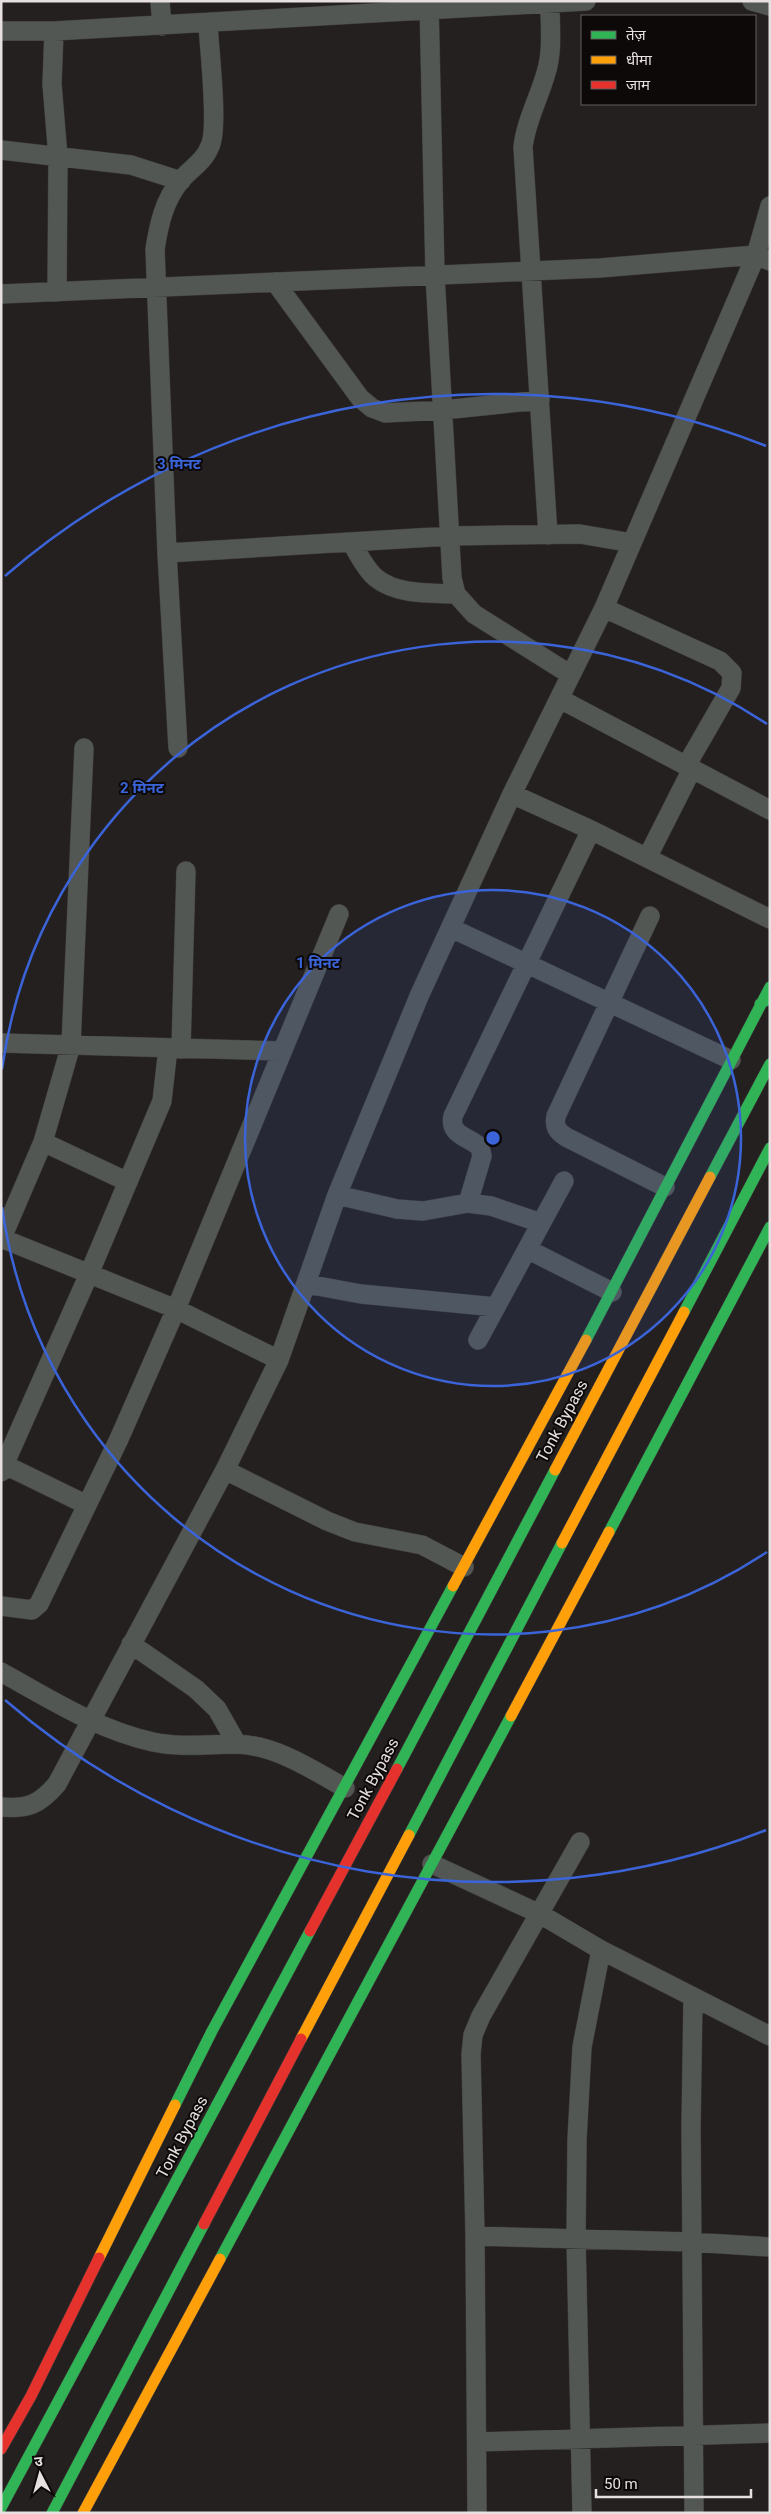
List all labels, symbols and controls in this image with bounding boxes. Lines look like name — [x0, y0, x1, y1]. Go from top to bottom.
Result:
legend — [581, 15, 756, 105]
text: तेज़ — [626, 26, 647, 44]
text: धीमा — [626, 51, 653, 69]
text: जाम — [626, 76, 651, 94]
text: 3 मिनट — [157, 455, 202, 473]
text: 2 मिनट — [120, 779, 165, 797]
text: 1 मिनट — [296, 954, 341, 972]
centre of rings — [484, 1129, 502, 1147]
street label: Tonk Bypass — [532, 1377, 592, 1465]
street label: Tonk Bypass — [343, 1735, 403, 1823]
street label: Tonk Bypass — [152, 2093, 212, 2181]
north arrow — [15, 2449, 65, 2499]
text: उ — [34, 2453, 44, 2469]
scale bar — [596, 2466, 751, 2498]
text: 50 m — [604, 2475, 638, 2493]

